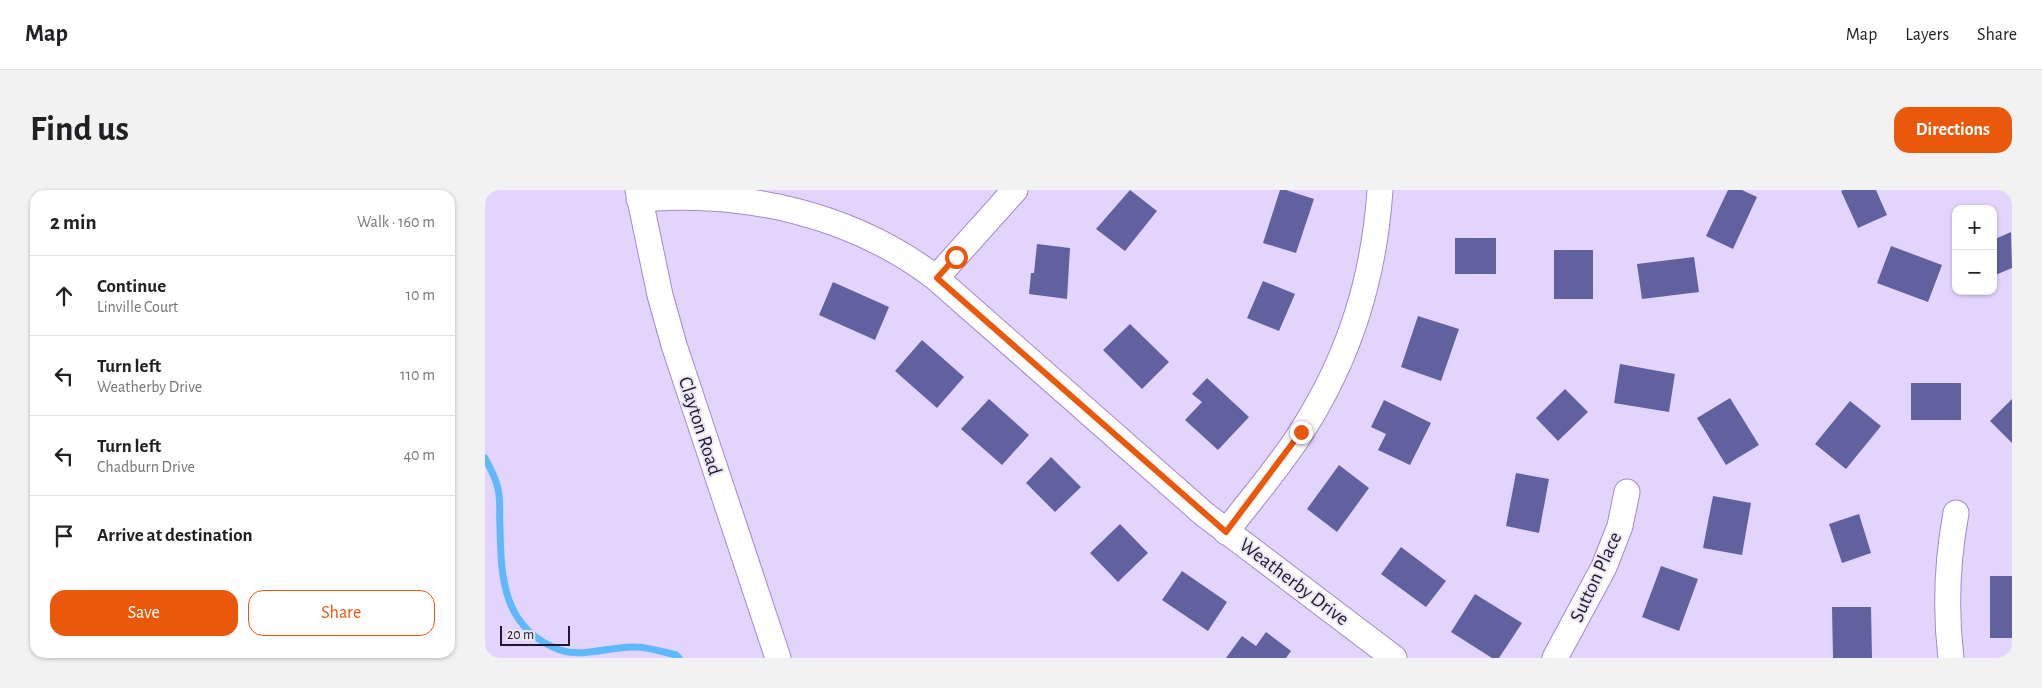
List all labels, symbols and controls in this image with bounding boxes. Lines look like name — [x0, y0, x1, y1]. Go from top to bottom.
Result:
text: Map — [25, 22, 68, 46]
text: Map — [1846, 26, 1877, 44]
text: Layers — [1905, 26, 1949, 44]
text: Share — [1977, 26, 2017, 44]
button: Directions — [1894, 107, 2012, 153]
text: Find us — [30, 112, 129, 147]
map controls — [1952, 205, 1997, 295]
button: + — [1952, 205, 1997, 250]
text: 2 min — [50, 212, 97, 233]
text: Walk · 160 m — [357, 214, 435, 230]
route start — [945, 246, 968, 269]
button: − — [1952, 250, 1997, 295]
text: Continue — [97, 277, 166, 296]
icon: ahead — [50, 282, 78, 310]
text: 10 m — [406, 287, 435, 303]
text: Linville Court — [97, 299, 178, 315]
text: Turn left — [97, 357, 161, 376]
icon: left — [50, 362, 78, 390]
text: 110 m — [400, 367, 435, 383]
street label: Clayton Road — [675, 374, 725, 478]
text: Weatherby Drive — [97, 379, 202, 395]
route end — [1290, 421, 1313, 444]
text: Turn left — [97, 437, 161, 456]
icon: left — [50, 442, 78, 470]
text: 40 m — [403, 447, 435, 463]
text: Chadburn Drive — [97, 459, 195, 475]
icon: arrive — [50, 522, 78, 550]
text: Arrive at destination — [97, 526, 253, 545]
street label: Sutton Place — [1566, 529, 1626, 625]
street label: Weatherby Drive — [1236, 534, 1352, 630]
button: Save — [50, 590, 238, 636]
button: Share — [248, 590, 435, 636]
scale bar — [500, 623, 570, 646]
text: 20 m — [507, 628, 534, 642]

